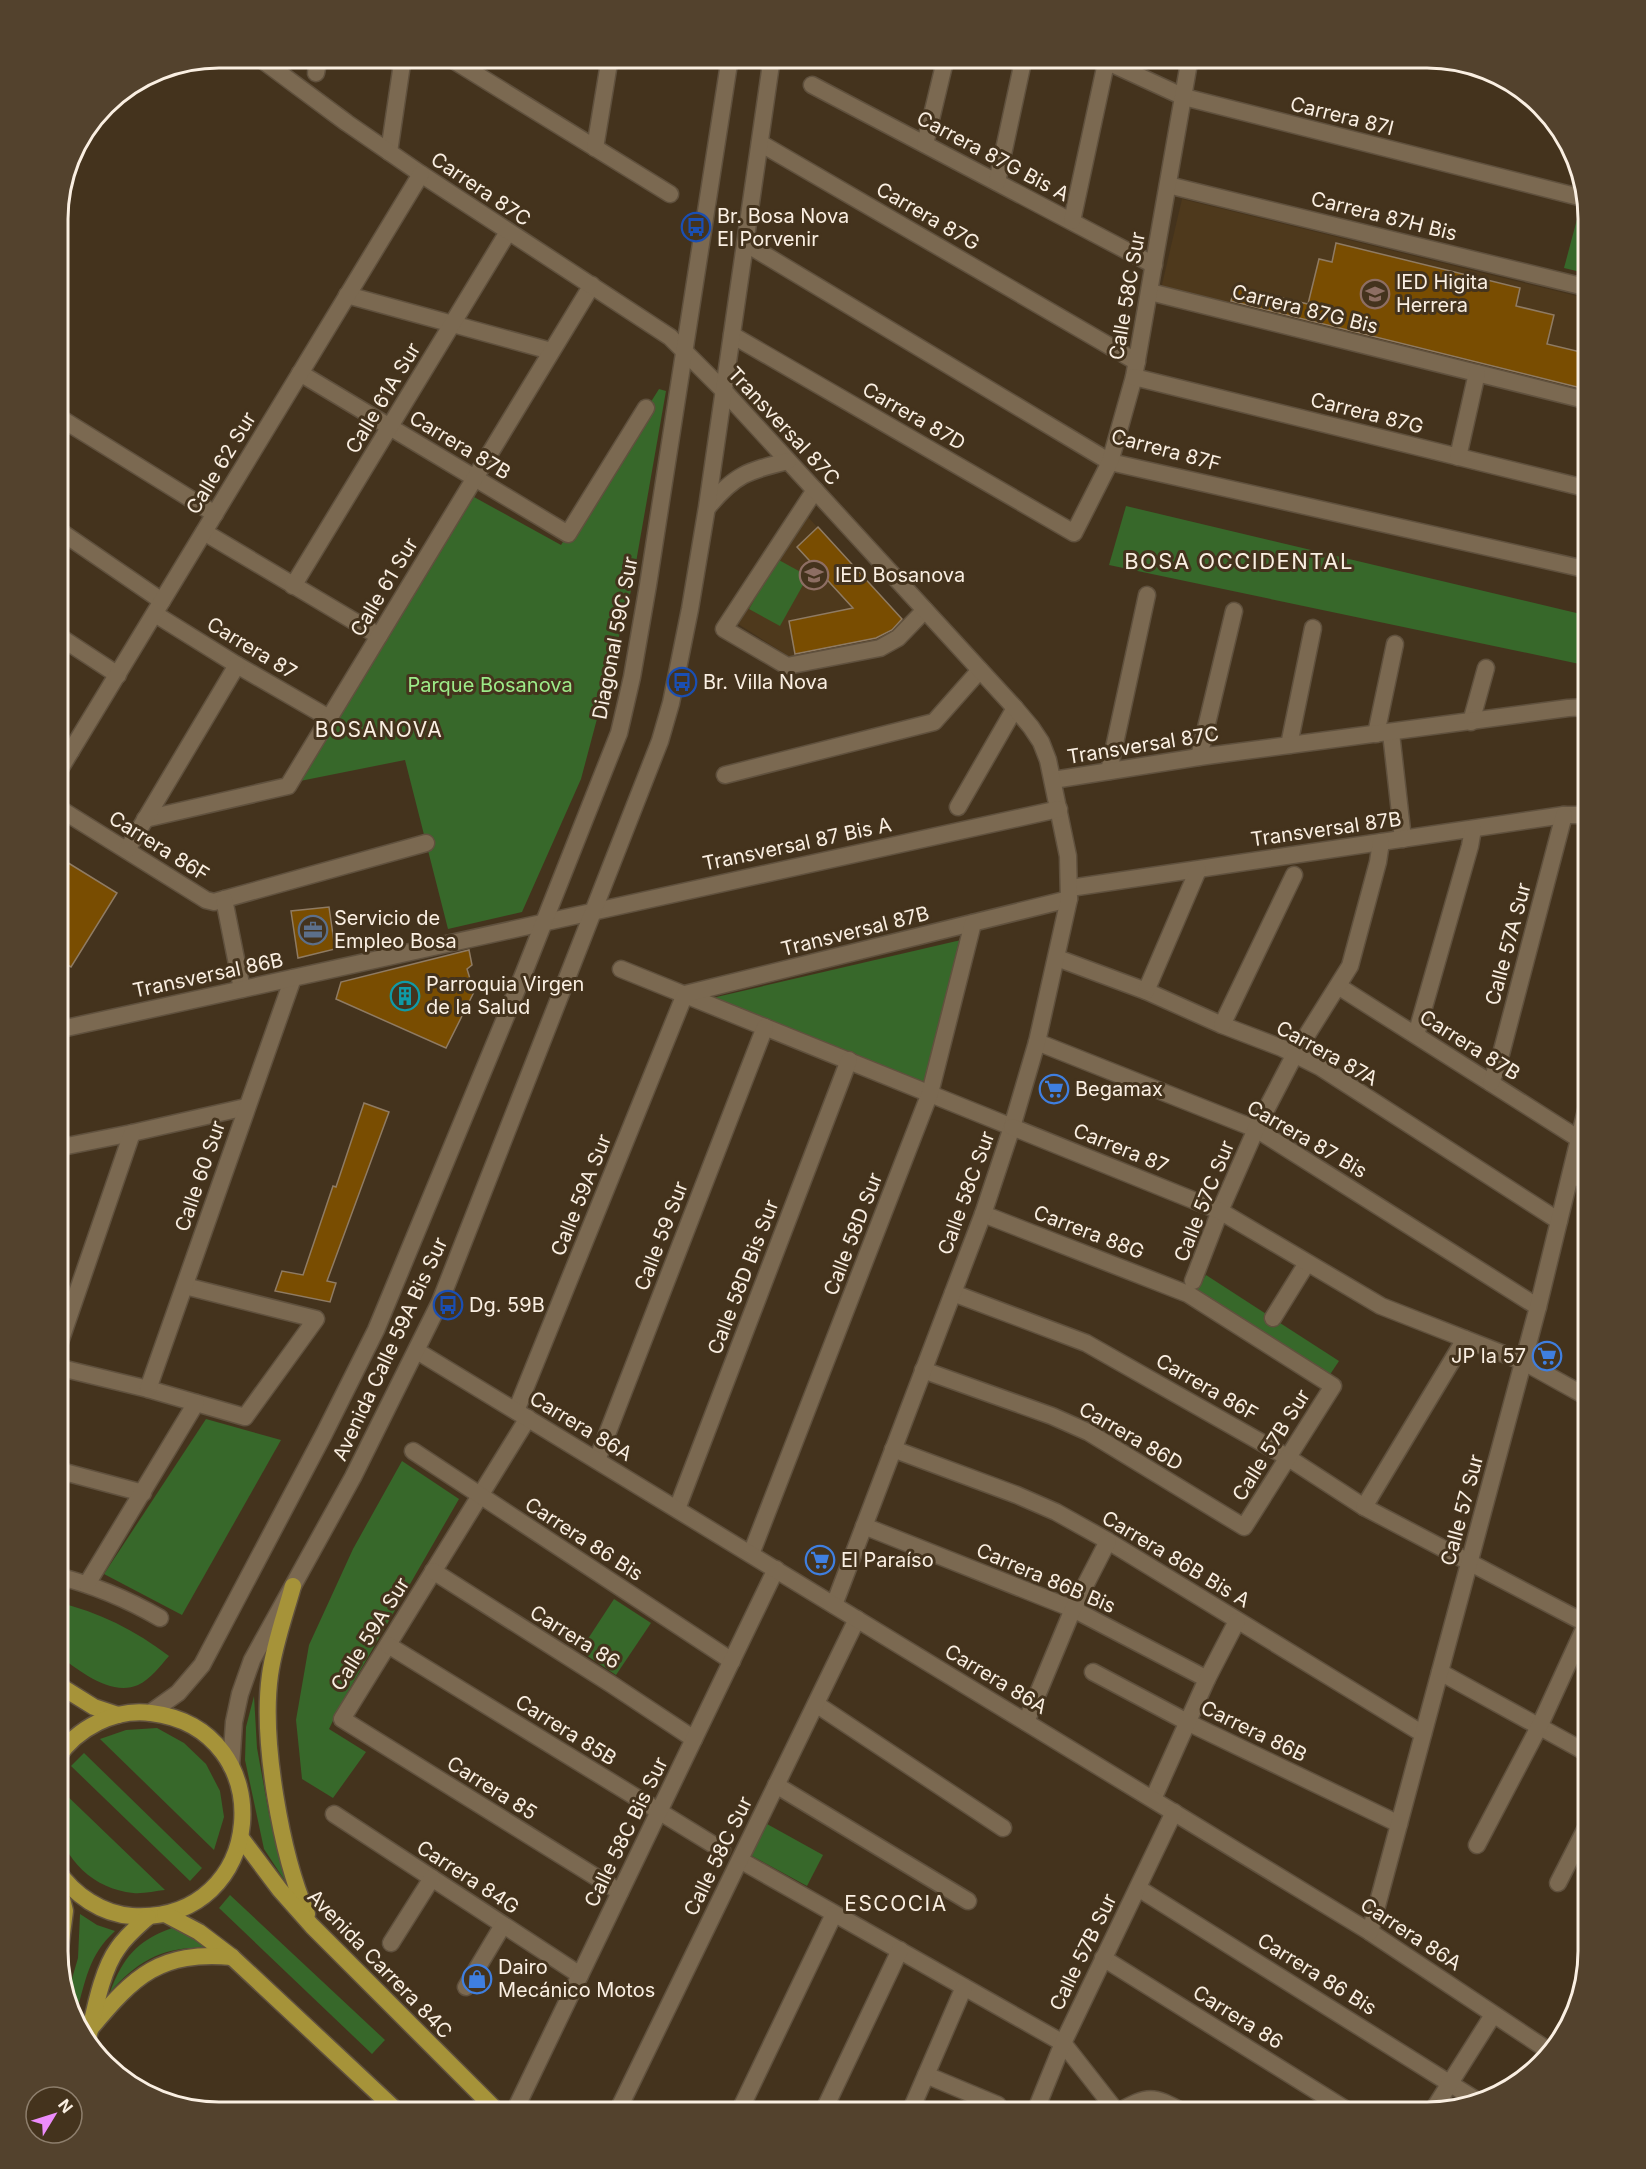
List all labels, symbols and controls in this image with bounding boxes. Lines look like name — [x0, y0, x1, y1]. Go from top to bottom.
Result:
street label: Carrera 87I — [1288, 92, 1396, 140]
street label: Carrera 87G Bis A — [913, 106, 1073, 206]
street label: Carrera 87C — [427, 147, 535, 231]
street label: Carrera 87G — [872, 177, 984, 255]
street label: Carrera 87H Bis — [1309, 186, 1459, 246]
place label: Br. Bosa Nova El Porvenir — [717, 204, 849, 251]
bus stop icon: Br. Bosa Nova El Porvenir — [680, 211, 712, 243]
street label: Calle 58C Sur — [1104, 230, 1150, 362]
place label: IED Higita Herrera — [1396, 270, 1488, 317]
school or university icon: IED Higita Herrera — [1359, 278, 1391, 310]
street label: Carrera 87G Bis — [1229, 279, 1381, 339]
street label: Calle 61A Sur — [341, 338, 426, 458]
street label: Transversal 87C — [723, 362, 845, 490]
street label: Carrera 87D — [858, 377, 970, 455]
street label: Carrera 87G — [1308, 387, 1426, 439]
street label: Carrera 87B — [405, 405, 515, 485]
street label: Calle 62 Sur — [181, 407, 261, 519]
street label: Carrera 87F — [1109, 424, 1223, 476]
street label: Calle 61 Sur — [345, 533, 423, 641]
district label: BOSA OCCIDENTAL — [1124, 548, 1354, 574]
street label: Diagonal 59C Sur — [587, 554, 643, 721]
school or university icon: IED Bosanova — [798, 559, 830, 591]
place label: IED Bosanova — [835, 563, 965, 587]
street label: Carrera 87 — [203, 612, 301, 684]
bus stop icon: Br. Villa Nova — [666, 666, 698, 698]
place label: Br. Villa Nova — [703, 670, 828, 694]
park label: Parque Bosanova — [407, 673, 573, 697]
district label: BOSANOVA — [315, 717, 443, 742]
street label: Transversal 87C — [1065, 721, 1221, 769]
street label: Carrera 86F — [105, 806, 213, 886]
street label: Transversal 87B — [1249, 807, 1403, 851]
street label: Transversal 87 Bis A — [700, 812, 894, 876]
street label: Calle 57A Sur — [1480, 880, 1536, 1008]
street label: Transversal 87B — [778, 901, 932, 961]
place label: Servicio de Empleo Bosa — [334, 906, 457, 953]
office icon: Servicio de Empleo Bosa — [297, 914, 329, 946]
street label: Transversal 86B — [131, 947, 285, 1003]
place label: Parroquia Virgen de la Salud — [426, 972, 584, 1019]
building icon: Parroquia Virgen de la Salud — [389, 980, 421, 1012]
street label: Carrera 87B — [1415, 1005, 1525, 1085]
street label: Carrera 87A — [1272, 1015, 1382, 1091]
supermarket icon: Begamax — [1038, 1073, 1070, 1105]
place label: Begamax — [1075, 1077, 1163, 1101]
street label: Carrera 87 Bis — [1243, 1095, 1371, 1183]
street label: Calle 60 Sur — [170, 1117, 230, 1235]
street label: Carrera 87 — [1070, 1118, 1172, 1178]
street label: Calle 58C Sur — [933, 1127, 1000, 1258]
street label: Calle 59A Sur — [546, 1130, 616, 1259]
street label: Calle 57C Sur — [1169, 1136, 1239, 1265]
street label: Calle 58D Sur — [819, 1169, 888, 1299]
street label: Calle 59 Sur — [629, 1177, 693, 1294]
street label: Calle 58D Bis Sur — [702, 1196, 784, 1358]
street label: Carrera 88G — [1030, 1200, 1148, 1264]
street label: Avenida Calle 59A Bis Sur — [328, 1233, 453, 1465]
bus stop icon: Dg. 59B — [432, 1289, 464, 1321]
place label: Dg. 59B — [469, 1293, 545, 1317]
supermarket icon: JP la 57 — [1531, 1340, 1563, 1372]
place label: JP la 57 — [1451, 1344, 1526, 1368]
street label: Carrera 86F — [1152, 1348, 1262, 1426]
street label: Calle 57B Sur — [1227, 1384, 1315, 1505]
street label: Carrera 86A — [525, 1386, 637, 1466]
street label: Carrera 86D — [1075, 1397, 1187, 1475]
street label: Calle 57 Sur — [1436, 1451, 1488, 1568]
street label: Carrera 86 Bis — [521, 1492, 647, 1586]
street label: Carrera 86B Bis A — [1098, 1505, 1254, 1613]
street label: Carrera 86B Bis — [973, 1538, 1119, 1618]
supermarket icon: El Paraíso — [804, 1544, 836, 1576]
place label: El Paraíso — [841, 1548, 934, 1572]
street label: Calle 59A Sur — [326, 1573, 415, 1695]
street label: Carrera 86 — [526, 1600, 624, 1674]
street label: Carrera 86A — [940, 1639, 1052, 1719]
street label: Carrera 85B — [511, 1689, 621, 1771]
street label: Carrera 86B — [1197, 1695, 1311, 1767]
street label: Carrera 85 — [443, 1751, 541, 1825]
street label: Calle 58C Bis Sur — [579, 1753, 673, 1911]
street label: Calle 58C Sur — [679, 1792, 757, 1920]
street label: Carrera 84G — [412, 1835, 524, 1919]
street label: Avenida Carrera 84C — [303, 1885, 457, 2043]
street label: Calle 57B Sur — [1044, 1889, 1122, 2014]
district label: ESCOCIA — [844, 1891, 948, 1916]
street label: Carrera 86A — [1356, 1892, 1466, 1976]
street label: Carrera 86 Bis — [1253, 1928, 1381, 2020]
place label: Dairo Mecánico Motos — [498, 1955, 655, 2002]
shop icon: Dairo Mecánico Motos — [461, 1963, 493, 1995]
street label: Carrera 86 — [1189, 1980, 1287, 2054]
north arrow — [24, 2085, 84, 2145]
text: N — [54, 2095, 77, 2117]

